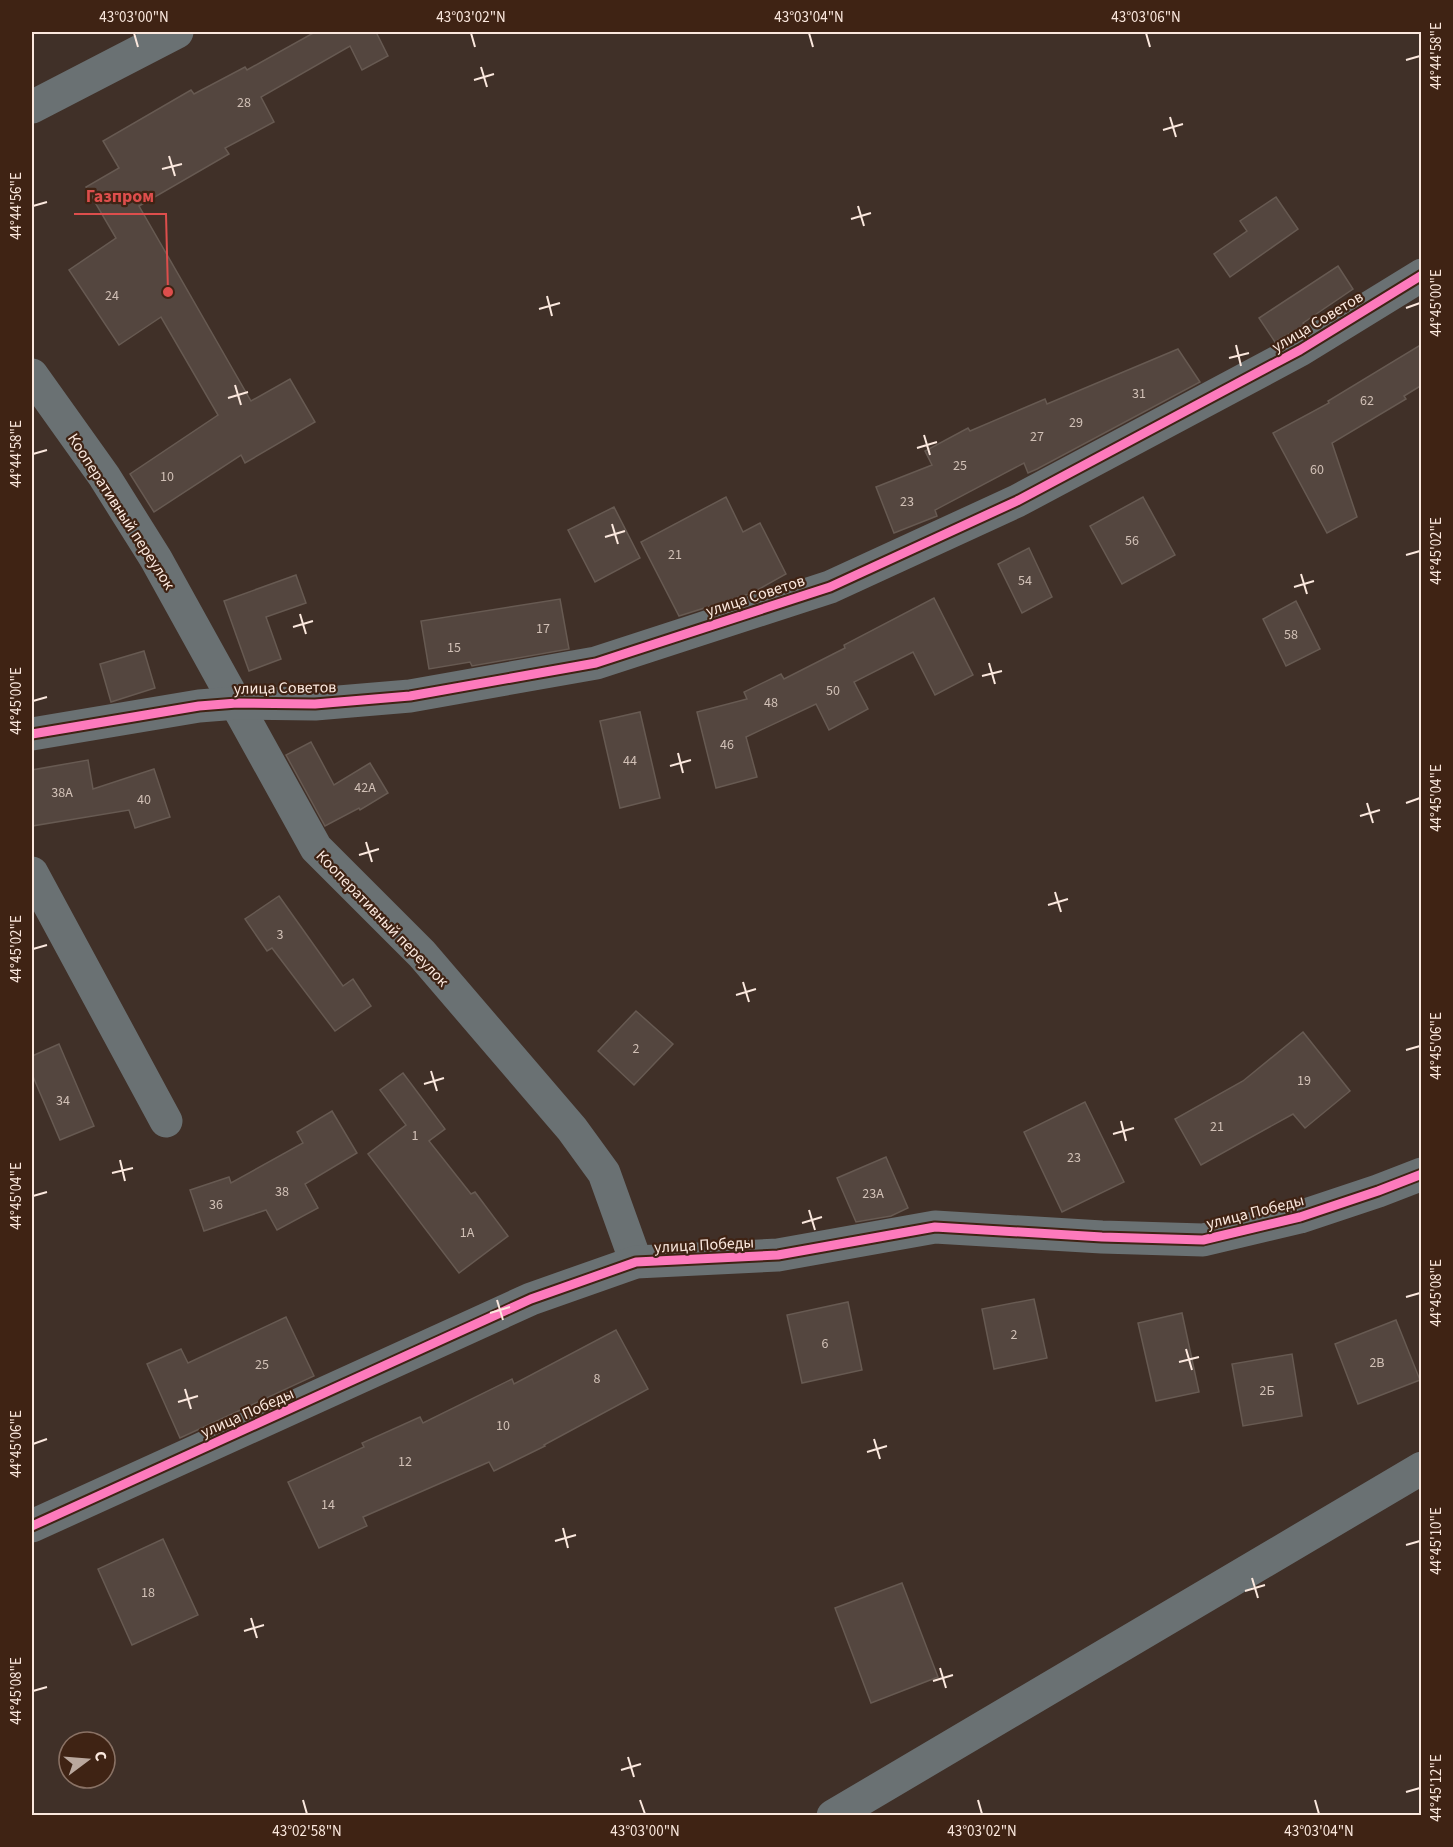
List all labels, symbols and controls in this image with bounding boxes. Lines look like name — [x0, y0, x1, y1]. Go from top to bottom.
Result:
text: 43°03'00"N — [99, 7, 169, 28]
text: 43°03'02"N — [436, 7, 506, 28]
text: 43°03'04"N — [774, 7, 844, 28]
text: 43°03'06"N — [1111, 7, 1181, 28]
text: 44°44'58"E — [1426, 22, 1447, 90]
house number: 28 — [237, 93, 251, 113]
text: 44°44'56"E — [6, 172, 27, 240]
callout: Газпром — [74, 178, 166, 214]
text: Газпром — [86, 184, 154, 209]
text: 44°45'00"E — [1426, 269, 1447, 337]
house number: 24 — [105, 286, 119, 306]
street label: улица Советов — [1268, 286, 1367, 358]
house number: 31 — [1132, 384, 1146, 404]
house number: 62 — [1360, 391, 1374, 411]
house number: 29 — [1069, 413, 1083, 433]
text: 44°44'58"E — [6, 420, 27, 488]
house number: 27 — [1030, 427, 1044, 447]
street label: Кооперативный переулок — [62, 429, 180, 594]
house number: 25 — [953, 456, 967, 476]
house number: 60 — [1310, 460, 1324, 480]
house number: 10 — [160, 467, 174, 487]
house number: 23 — [900, 492, 914, 512]
text: 44°45'02"E — [1426, 517, 1447, 585]
house number: 56 — [1125, 531, 1139, 551]
house number: 21 — [668, 545, 682, 565]
street label: улица Советов — [703, 570, 808, 622]
house number: 54 — [1018, 571, 1032, 591]
house number: 17 — [536, 619, 550, 639]
house number: 58 — [1284, 625, 1298, 645]
house number: 15 — [447, 638, 461, 658]
text: 44°45'00"E — [6, 667, 27, 735]
street label: улица Советов — [233, 676, 337, 700]
house number: 50 — [826, 681, 840, 701]
house number: 48 — [764, 693, 778, 713]
house number: 46 — [720, 735, 734, 755]
house number: 44 — [623, 751, 637, 771]
text: 44°45'04"E — [1426, 764, 1447, 832]
house number: 42А — [354, 778, 376, 798]
house number: 38А — [51, 783, 73, 803]
house number: 40 — [137, 790, 151, 810]
street label: Кооперативный переулок — [311, 845, 454, 992]
text: 44°45'02"E — [6, 915, 27, 983]
house number: 3 — [277, 925, 284, 945]
text: 44°45'06"E — [1426, 1012, 1447, 1080]
house number: 2 — [633, 1039, 640, 1059]
house number: 19 — [1297, 1071, 1311, 1091]
house number: 34 — [56, 1091, 70, 1111]
house number: 21 — [1210, 1117, 1224, 1137]
house number: 1 — [412, 1126, 419, 1146]
house number: 23 — [1067, 1148, 1081, 1168]
text: 44°45'04"E — [6, 1162, 27, 1230]
house number: 38 — [275, 1182, 289, 1202]
house number: 23А — [862, 1184, 884, 1204]
street label: улица Победы — [1204, 1189, 1306, 1235]
house number: 36 — [209, 1195, 223, 1215]
house number: 1А — [460, 1223, 475, 1243]
street label: улица Победы — [653, 1231, 755, 1259]
text: 44°45'08"E — [1426, 1259, 1447, 1327]
house number: 2 — [1011, 1325, 1018, 1345]
house number: 6 — [822, 1334, 829, 1354]
house number: 2В — [1369, 1353, 1385, 1373]
house number: 25 — [255, 1355, 269, 1375]
house number: 8 — [594, 1369, 601, 1389]
house number: 2Б — [1259, 1381, 1275, 1401]
street label: улица Победы — [197, 1383, 298, 1443]
text: 44°45'06"E — [6, 1410, 27, 1478]
house number: 10 — [496, 1416, 510, 1436]
house number: 12 — [398, 1452, 412, 1472]
house number: 14 — [321, 1495, 335, 1515]
text: 44°45'10"E — [1426, 1507, 1447, 1575]
house number: 18 — [141, 1583, 155, 1603]
text: 44°45'08"E — [6, 1657, 27, 1725]
north arrow — [57, 1730, 117, 1790]
text: С — [89, 1749, 112, 1764]
text: 44°45'12"E — [1426, 1754, 1447, 1822]
text: 43°02'58"N — [272, 1821, 342, 1842]
text: 43°03'00"N — [610, 1821, 680, 1842]
text: 43°03'02"N — [947, 1821, 1017, 1842]
text: 43°03'04"N — [1284, 1821, 1354, 1842]

